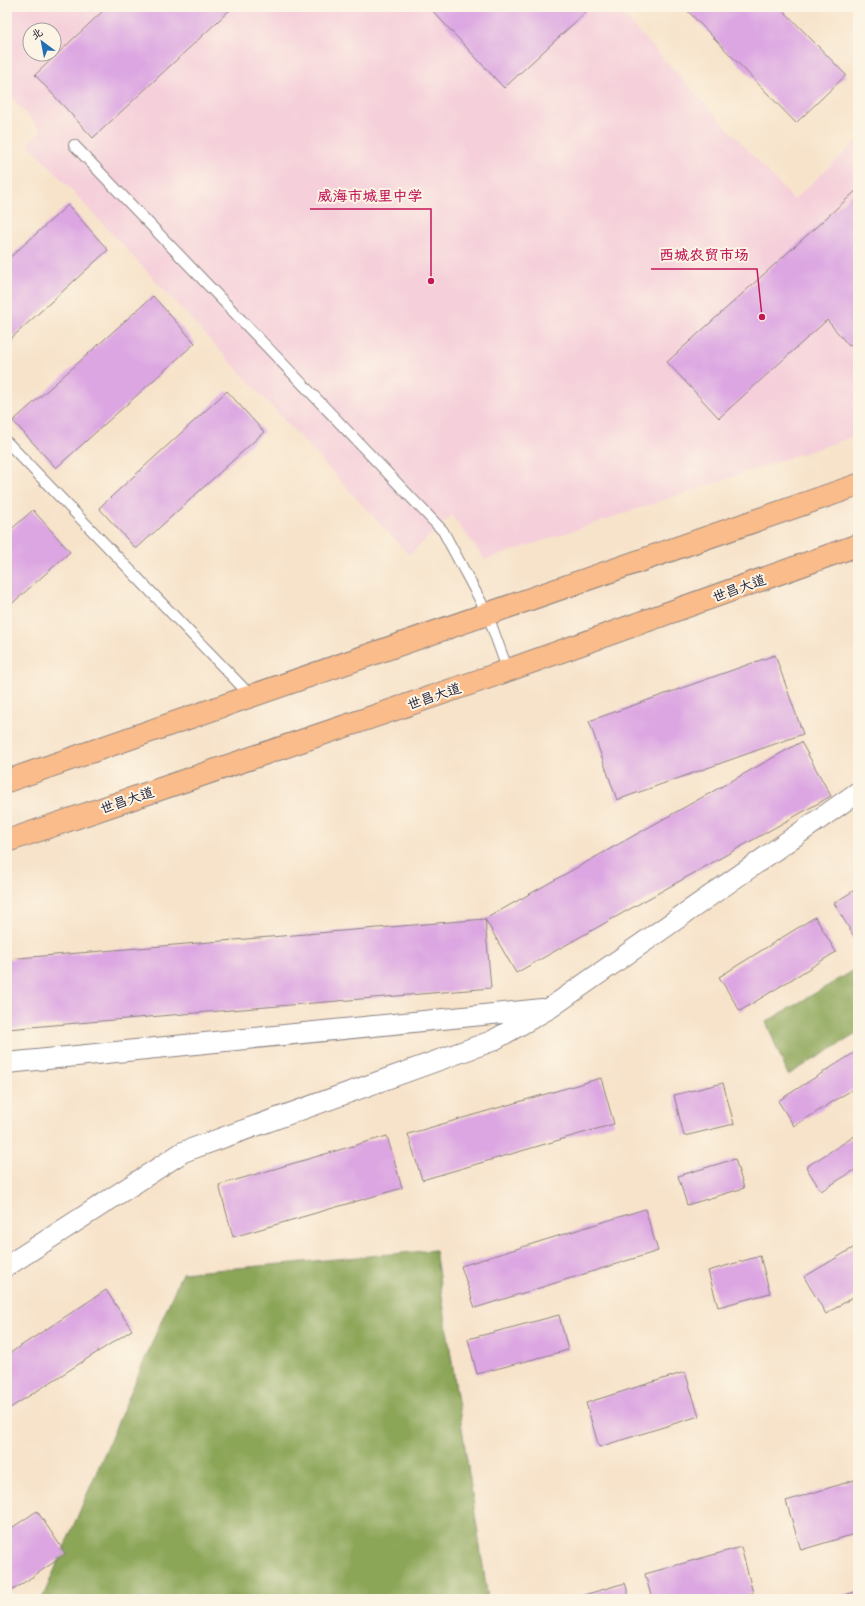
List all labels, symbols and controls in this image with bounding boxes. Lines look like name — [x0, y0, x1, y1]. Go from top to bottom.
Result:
north arrow — [22, 22, 62, 62]
text: 北 — [28, 25, 45, 42]
callout: 威海市城里中学 — [310, 182, 431, 209]
text: 威海市城里中学 — [317, 186, 423, 205]
callout: 西城农贸市场 — [651, 242, 757, 269]
text: 西城农贸市场 — [659, 245, 749, 264]
street label: 世昌大道 — [710, 570, 768, 606]
street label: 世昌大道 — [405, 678, 463, 714]
street label: 世昌大道 — [98, 782, 156, 818]

